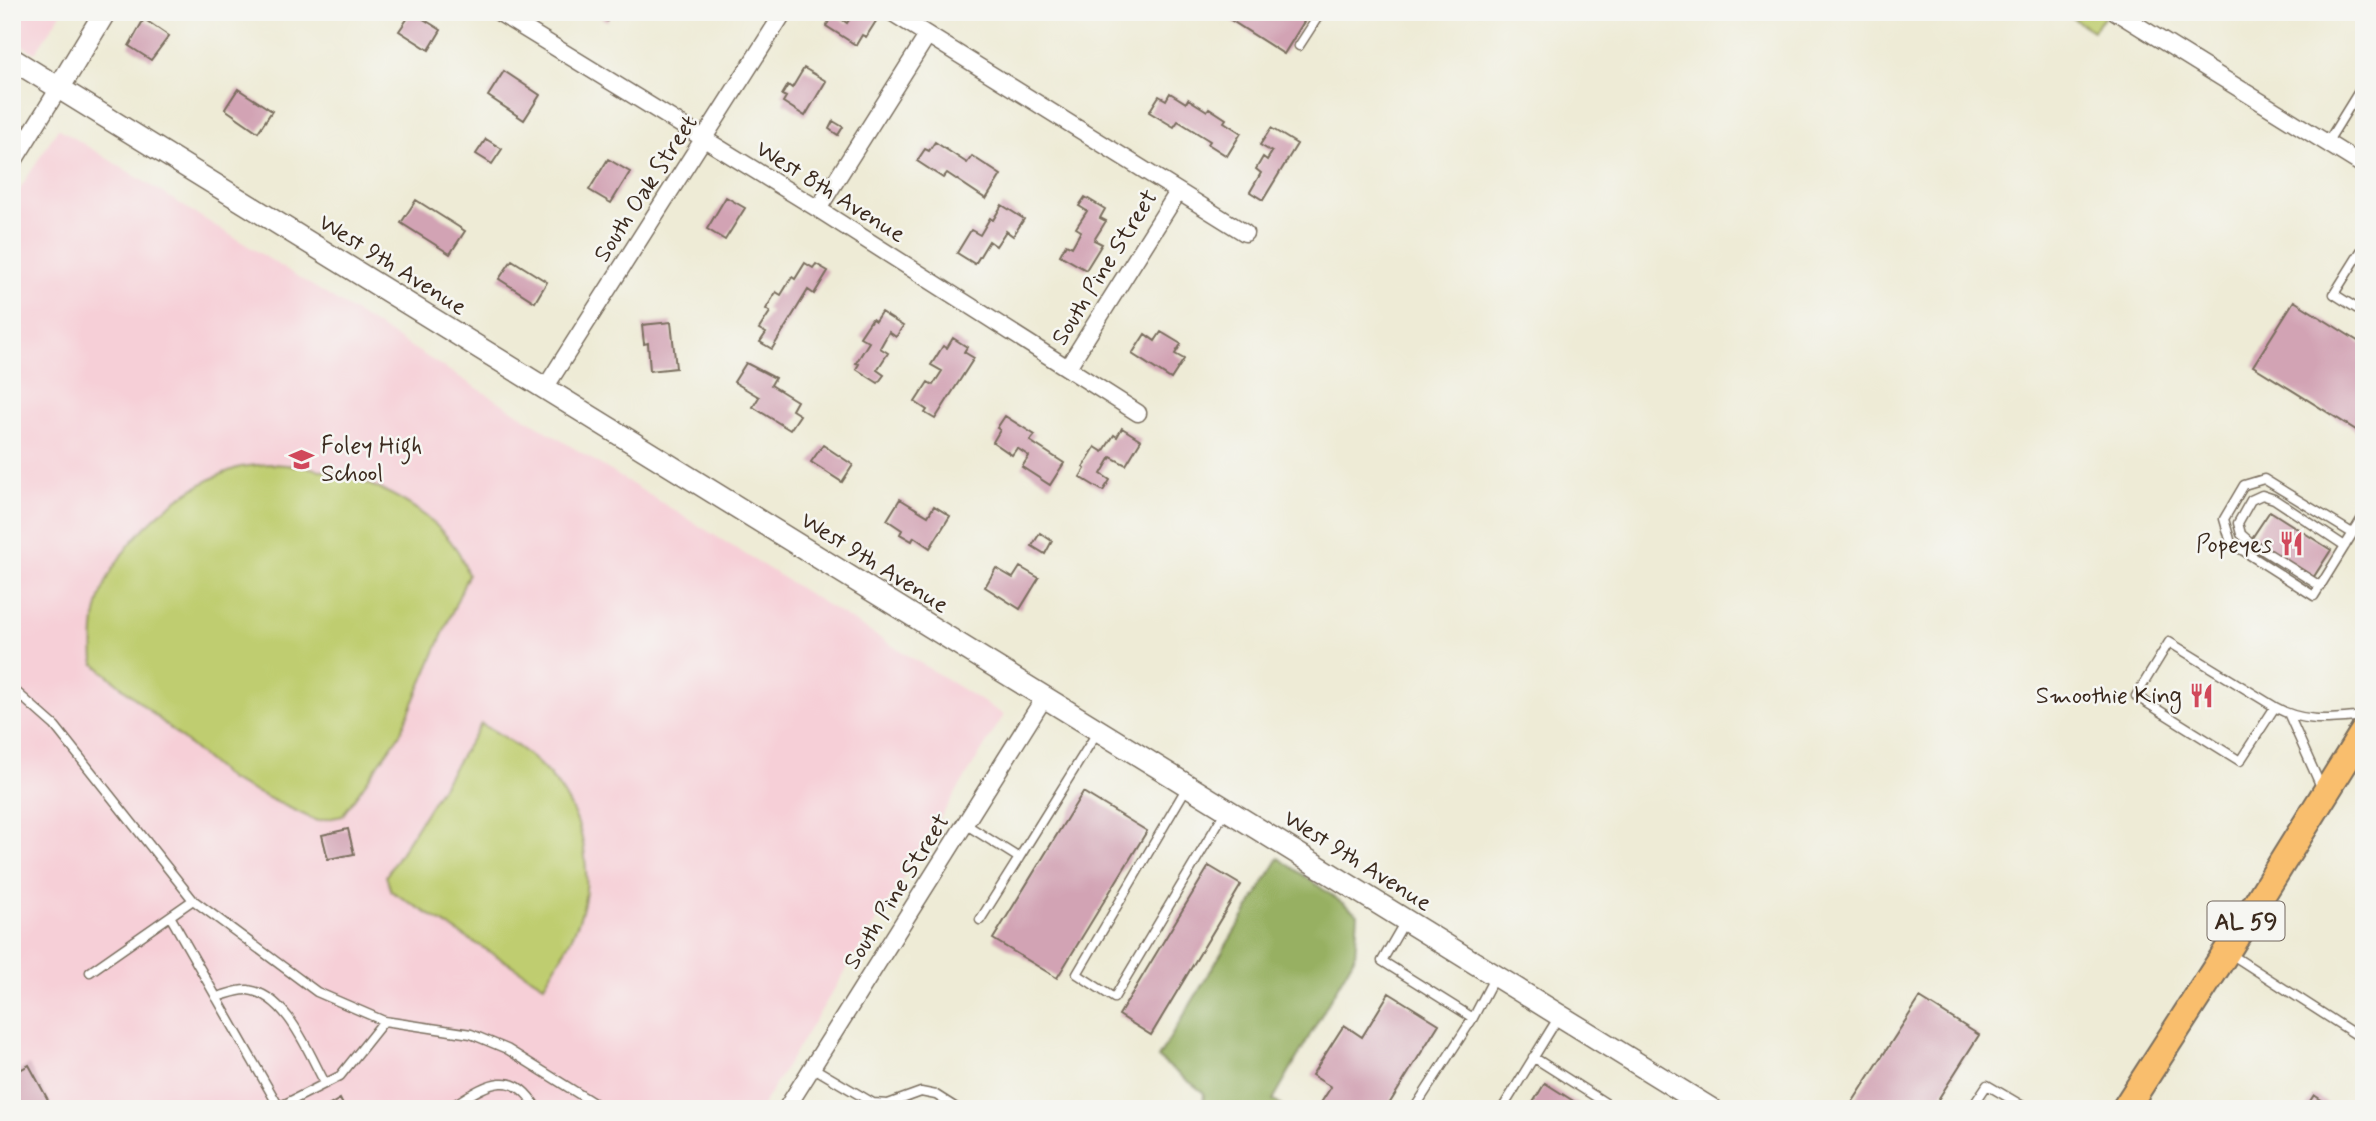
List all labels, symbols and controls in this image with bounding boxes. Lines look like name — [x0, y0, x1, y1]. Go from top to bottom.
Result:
street label: South Oak Street — [587, 109, 705, 268]
street label: West 8th Avenue — [749, 134, 911, 251]
street label: South Pine Street — [1045, 184, 1166, 352]
street label: West 9th Avenue — [312, 207, 472, 323]
place label: Foley High School — [321, 431, 422, 490]
school or university icon: Foley High School — [287, 445, 315, 473]
street label: West 9th Avenue — [794, 505, 954, 621]
place label: Popeyes — [2196, 530, 2272, 561]
restaurant icon: Popeyes — [2278, 530, 2306, 558]
place label: Smoothie King — [2036, 681, 2182, 714]
restaurant icon: Smoothie King — [2188, 681, 2216, 709]
street label: West 9th Avenue — [1277, 803, 1437, 919]
street label: South Pine Street — [837, 808, 958, 976]
road number: AL 59 — [2208, 902, 2284, 940]

